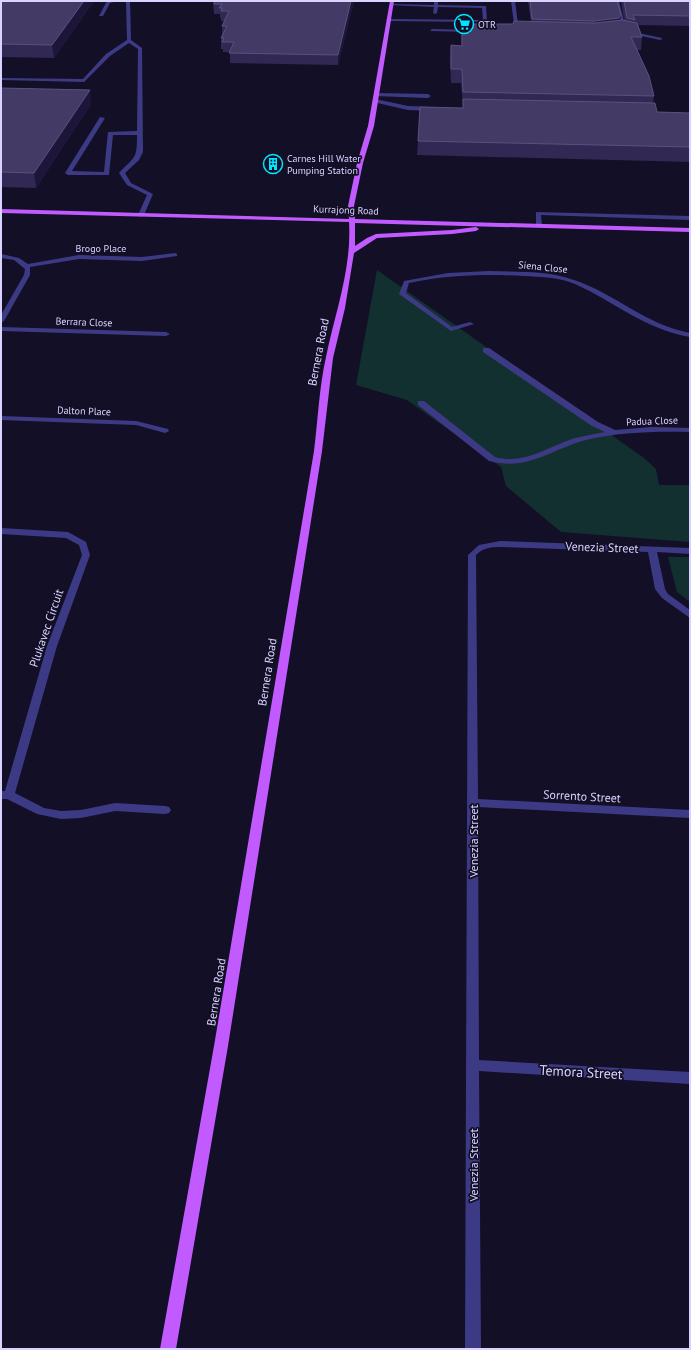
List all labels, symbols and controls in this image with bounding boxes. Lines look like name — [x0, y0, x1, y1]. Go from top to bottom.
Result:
supermarket icon: OTR — [453, 13, 475, 35]
place label: OTR — [478, 18, 496, 31]
place label: Carnes Hill Water Pumping Station — [287, 152, 361, 177]
building icon: Carnes Hill Water Pumping Station — [262, 153, 284, 175]
street label: Kurrajong Road — [313, 202, 379, 218]
street label: Brogo Place — [76, 242, 126, 255]
street label: Siena Close — [518, 258, 568, 276]
street label: Berrara Close — [55, 315, 113, 329]
street label: Bernera Road — [304, 317, 332, 387]
street label: Dalton Place — [57, 404, 111, 418]
street label: Padua Close — [626, 414, 678, 428]
street label: Venezia Street — [564, 538, 639, 556]
street label: Plukavec Circuit — [26, 587, 66, 669]
street label: Bernera Road — [254, 637, 280, 707]
street label: Sorrento Street — [543, 786, 621, 806]
street label: Venezia Street — [466, 804, 481, 879]
street label: Bernera Road — [203, 957, 229, 1027]
street label: Temora Street — [539, 1061, 623, 1083]
street label: Venezia Street — [466, 1128, 481, 1203]

